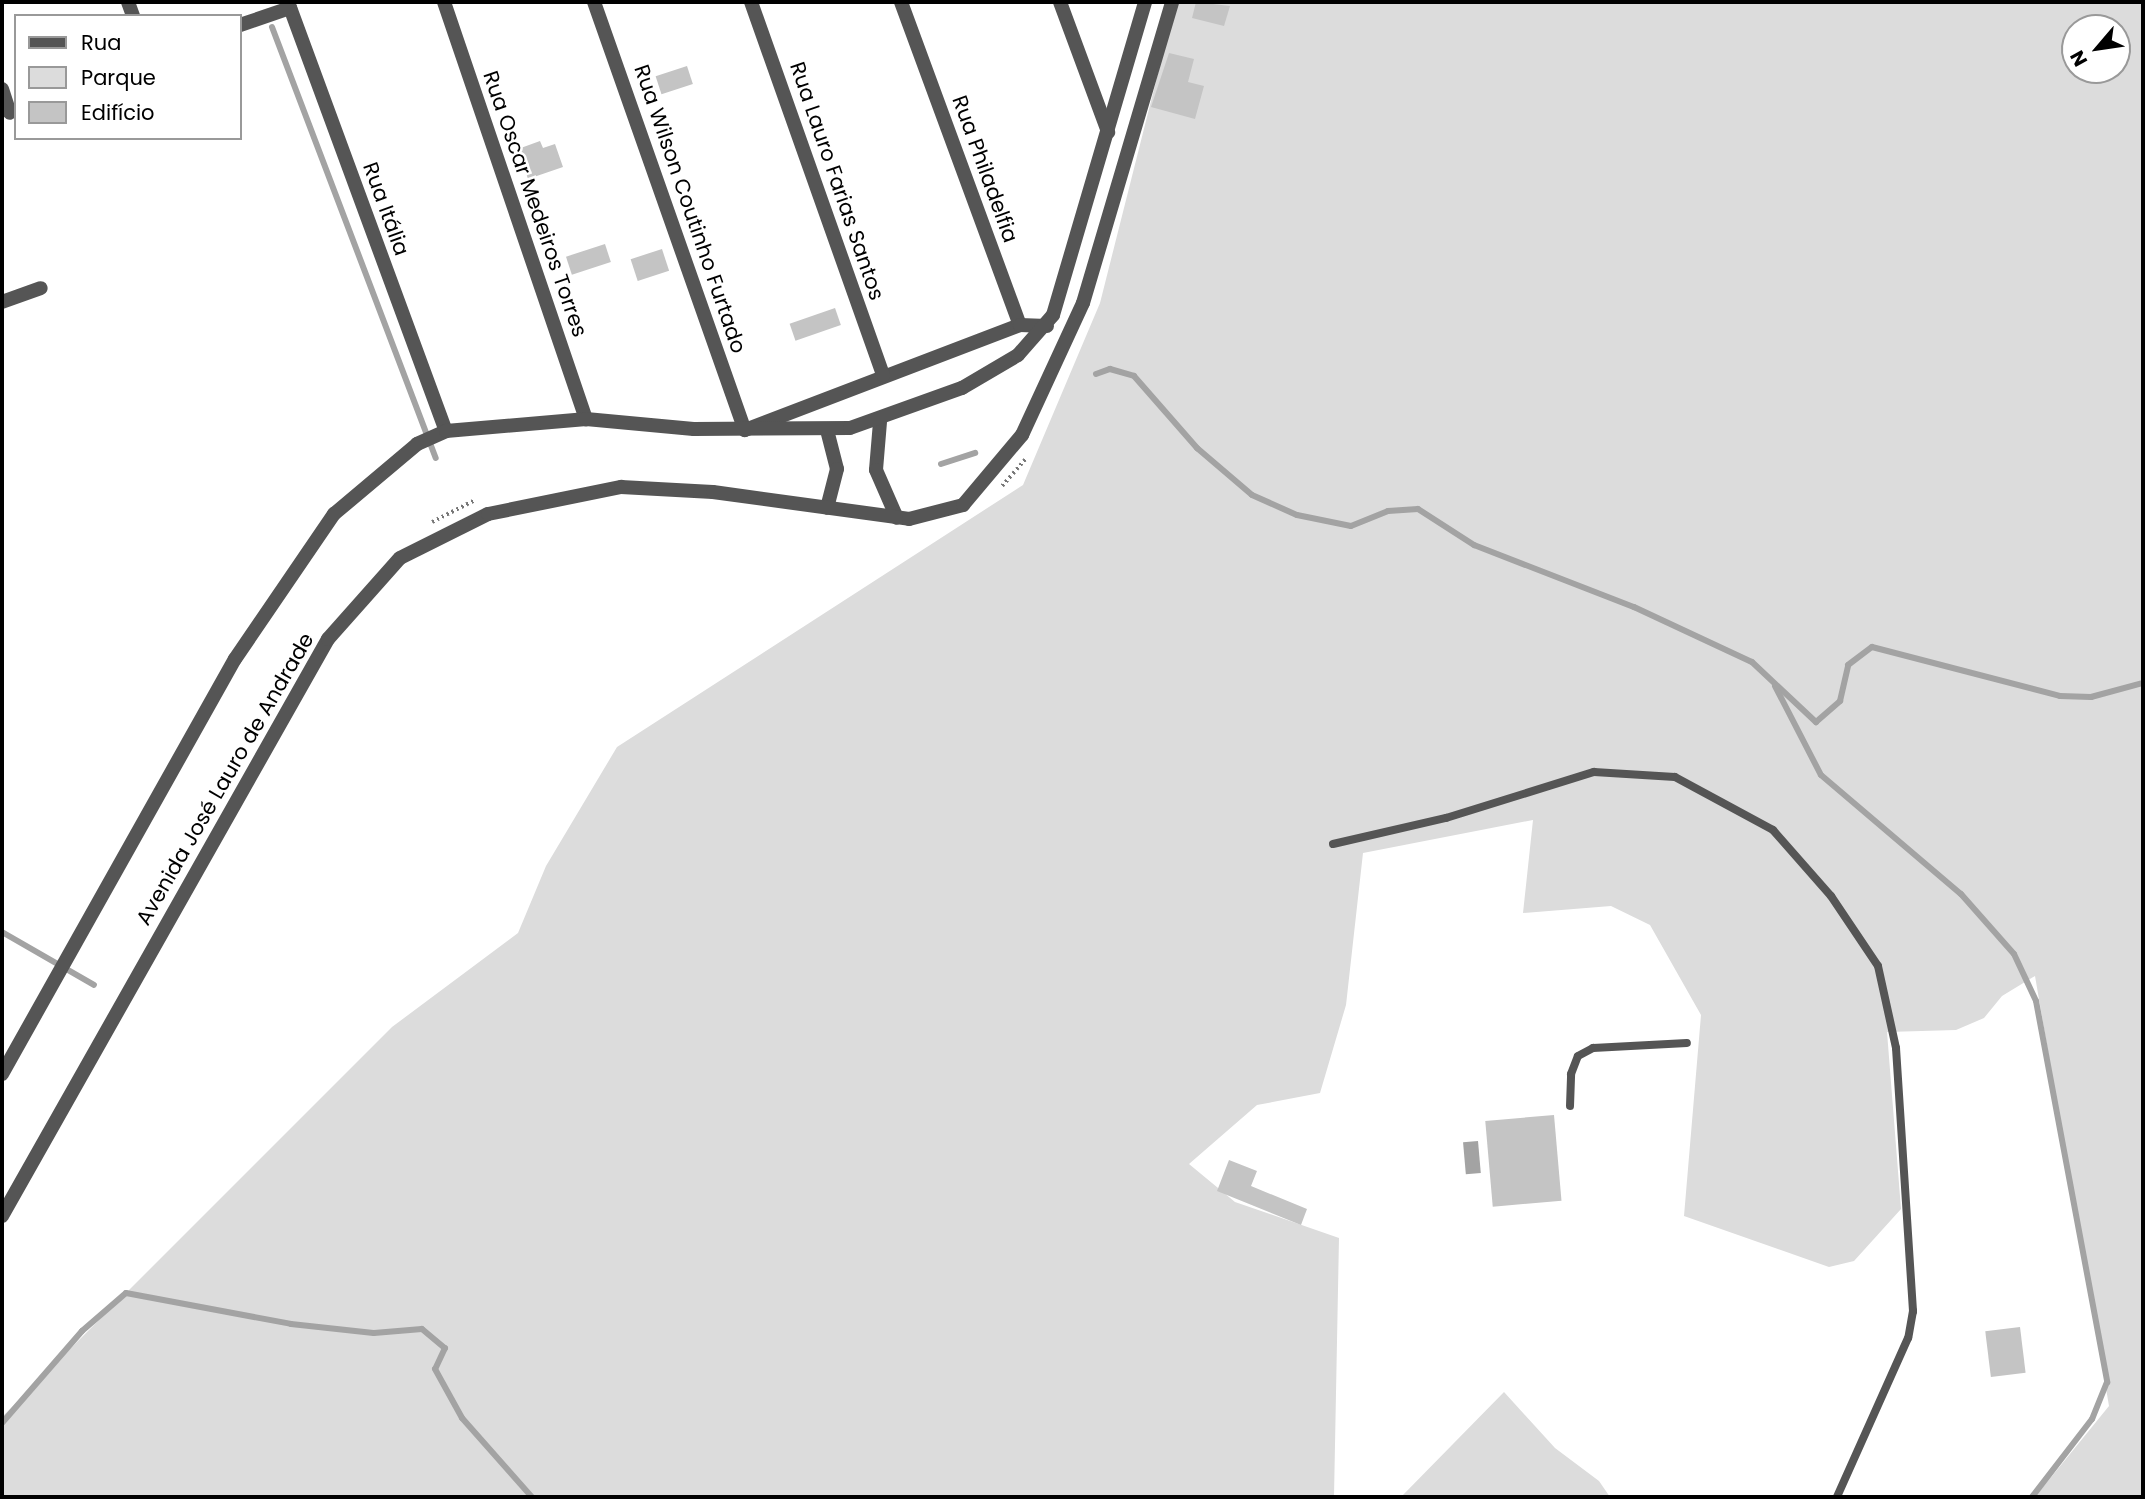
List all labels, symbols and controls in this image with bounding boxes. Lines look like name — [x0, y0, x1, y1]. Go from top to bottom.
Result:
legend — [14, 14, 242, 140]
north arrow — [2061, 14, 2131, 84]
text: Rua — [81, 28, 121, 57]
text: N — [2064, 46, 2094, 71]
street label: Rua Lauro Farias Santos — [784, 59, 890, 303]
street label: Rua Wilson Coutinho Furtado — [629, 61, 751, 357]
text: Parque — [81, 63, 156, 92]
street label: Rua Oscar Medeiros Torres — [478, 68, 592, 340]
street label: Rua Philadelfia — [947, 92, 1023, 246]
text: Edifício — [81, 98, 155, 127]
street label: Rua Itália — [357, 159, 415, 259]
street label: Avenida José Lauro de Andrade — [131, 628, 319, 930]

